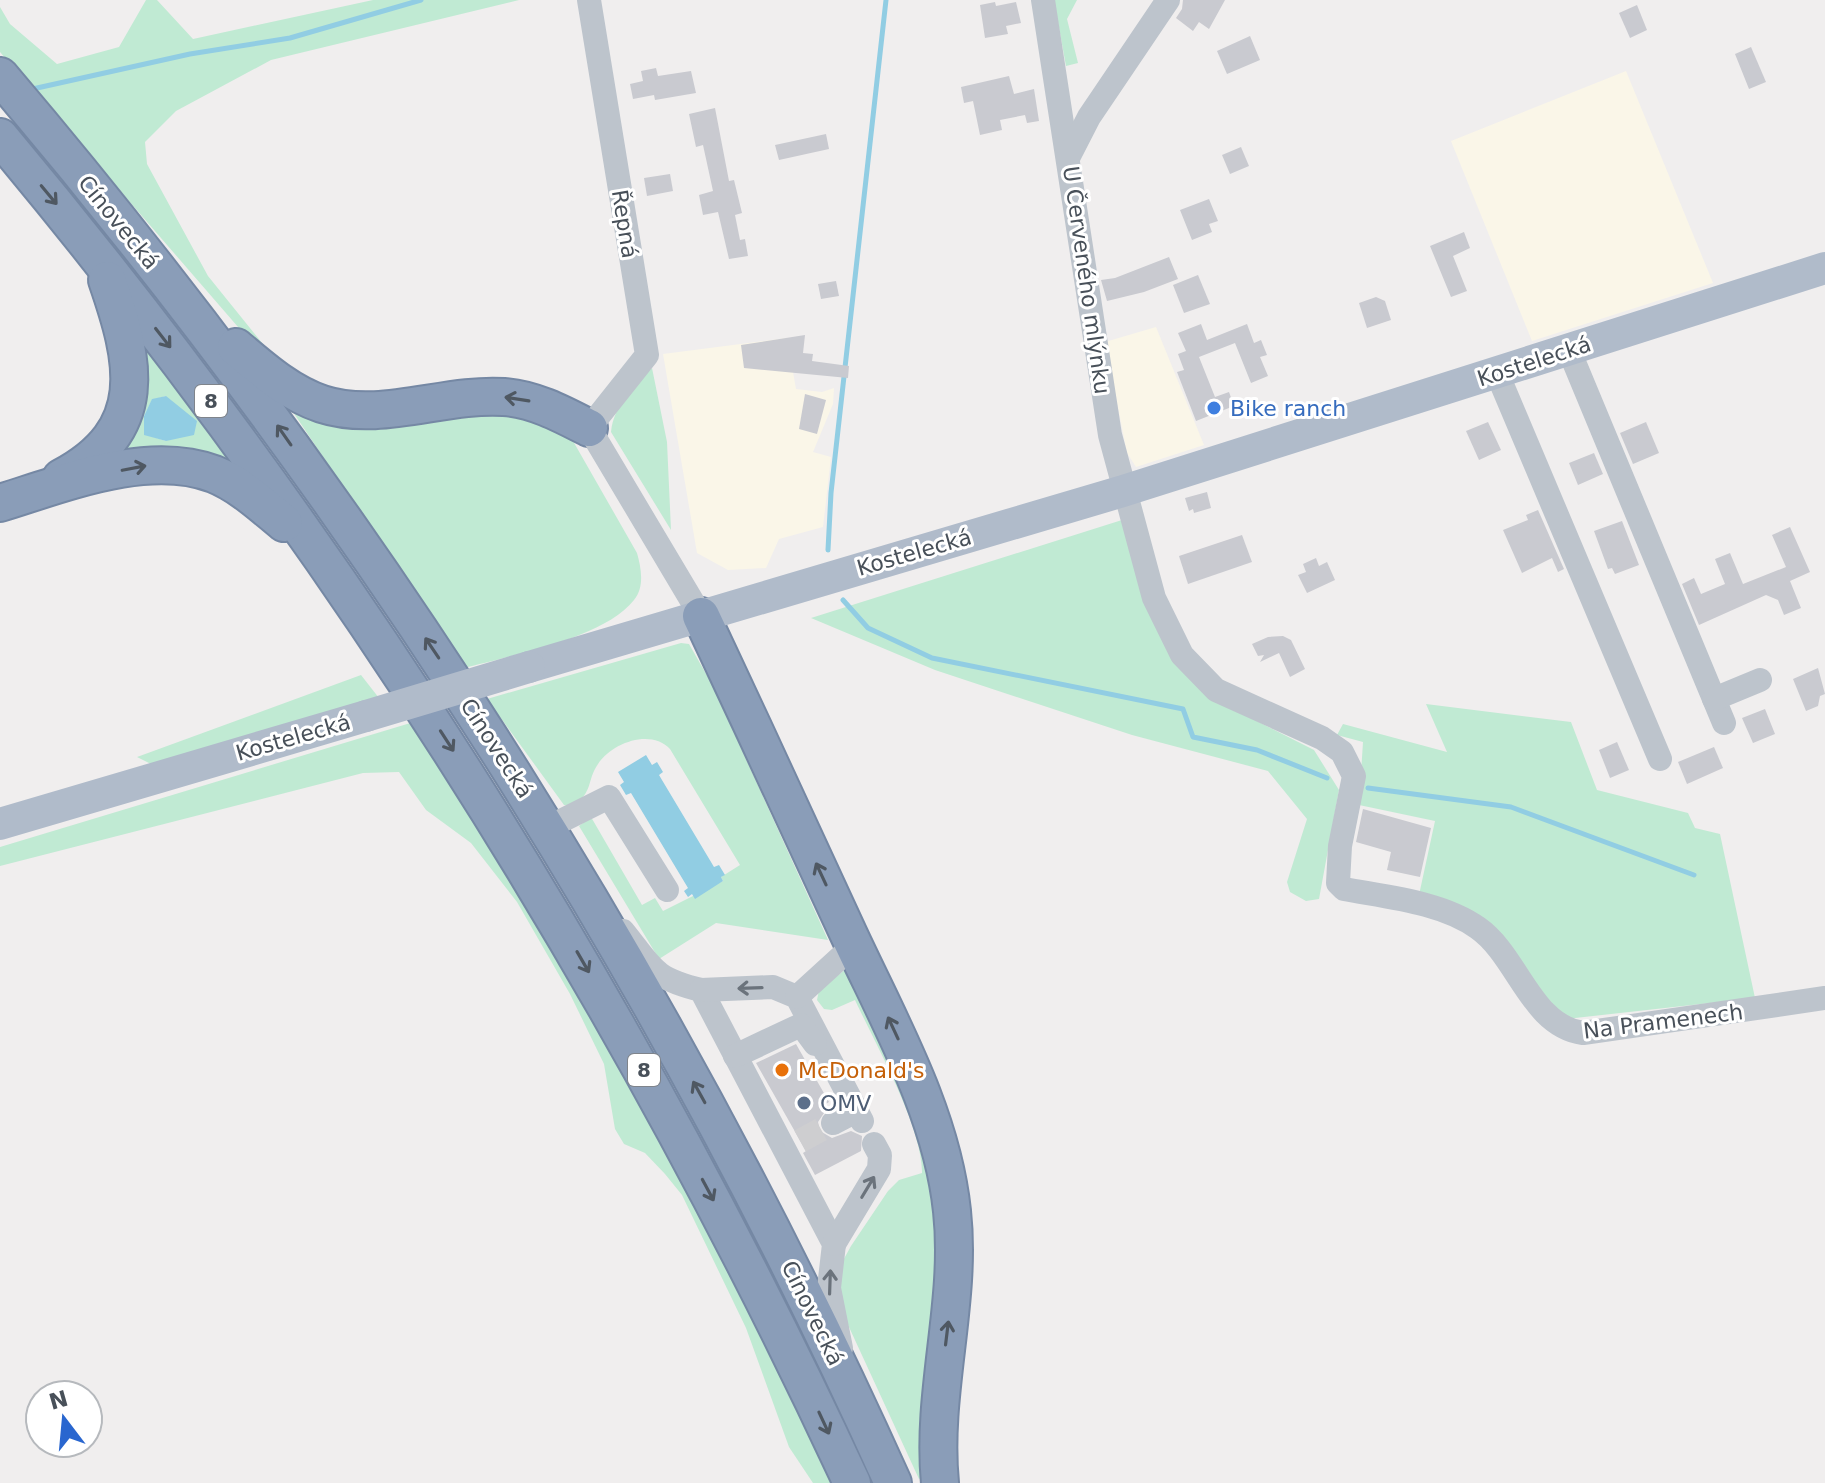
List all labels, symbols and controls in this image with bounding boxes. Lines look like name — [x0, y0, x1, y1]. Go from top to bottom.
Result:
street label: U Červeného mlýnku — [1058, 164, 1115, 396]
street label: Cínovecká — [73, 170, 164, 274]
one-way arrow — [40, 185, 58, 205]
street label: Řepná — [607, 188, 642, 260]
one-way arrow — [154, 327, 171, 348]
street label: Kostelecká — [1474, 331, 1594, 392]
road number: 8 — [195, 385, 227, 417]
one-way arrow — [505, 391, 530, 406]
place label: Bike ranch — [1230, 396, 1346, 421]
marker: Bike ranch — [1205, 399, 1223, 417]
one-way arrow — [276, 424, 292, 446]
one-way arrow — [121, 460, 146, 475]
street label: Kostelecká — [854, 524, 974, 581]
one-way arrow — [424, 638, 441, 660]
street label: Cínovecká — [455, 694, 538, 803]
street label: Kostelecká — [233, 709, 353, 766]
one-way arrow — [438, 729, 455, 751]
one-way arrow — [813, 862, 828, 886]
one-way arrow — [575, 950, 591, 973]
one-way arrow — [737, 980, 764, 995]
street label: Na Pramenech — [1582, 999, 1744, 1044]
one-way arrow — [885, 1016, 900, 1040]
road number: 8 — [628, 1054, 660, 1086]
place label: McDonald's — [798, 1058, 925, 1083]
marker: McDonald's — [773, 1061, 791, 1079]
one-way arrow — [691, 1080, 707, 1104]
place label: OMV — [820, 1091, 871, 1116]
marker: OMV — [795, 1094, 813, 1112]
one-way arrow — [860, 1176, 876, 1199]
one-way arrow — [700, 1178, 716, 1202]
street label: Cínovecká — [776, 1257, 849, 1370]
one-way arrow — [822, 1269, 837, 1296]
one-way arrow — [939, 1320, 954, 1347]
north arrow — [24, 1379, 104, 1459]
text: N — [46, 1386, 71, 1415]
one-way arrow — [817, 1410, 832, 1434]

